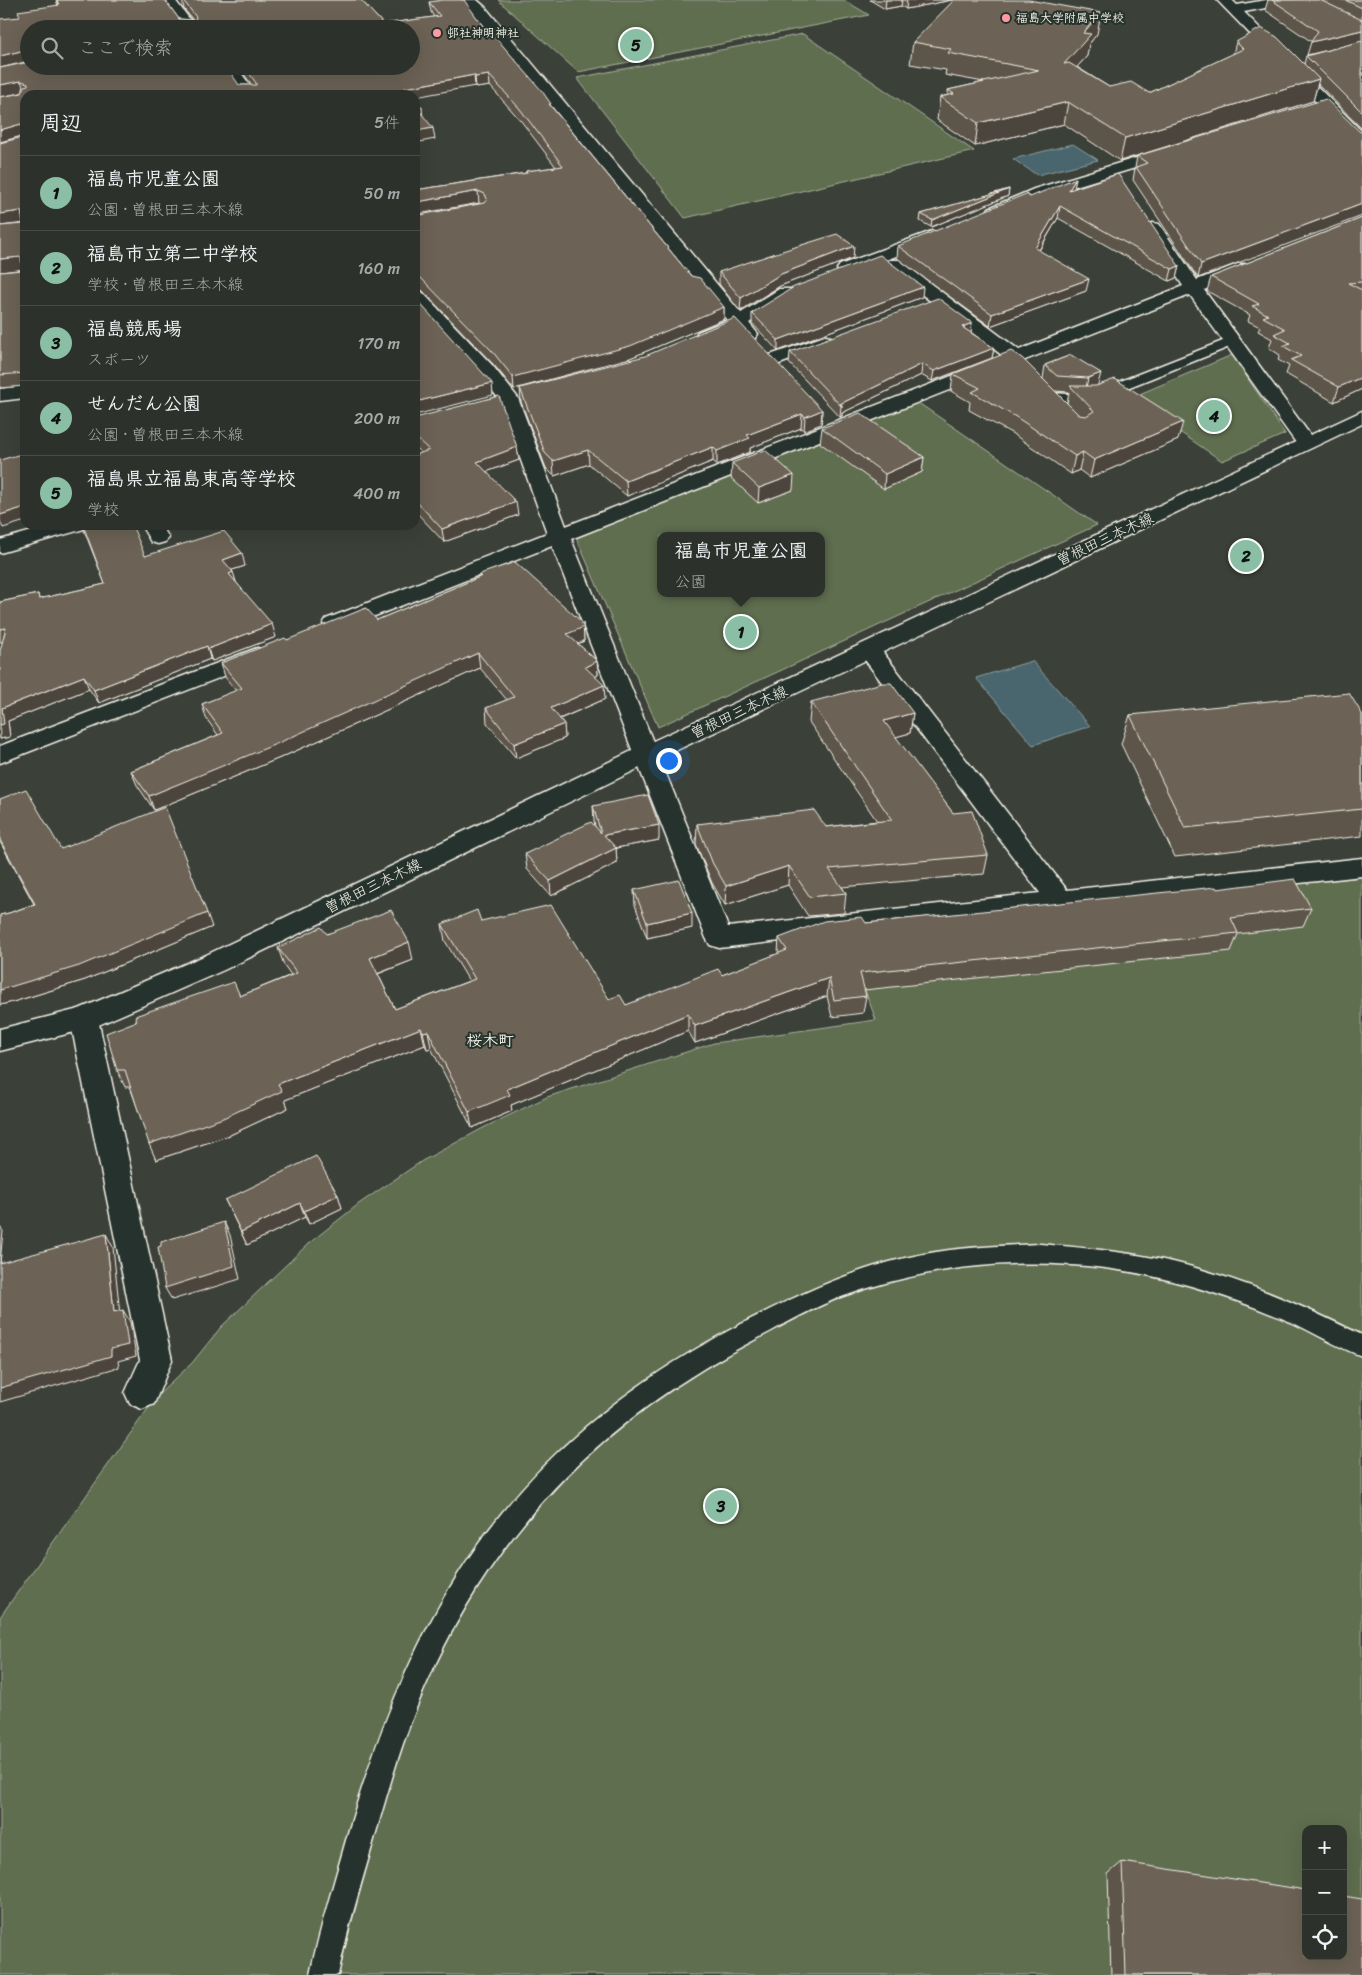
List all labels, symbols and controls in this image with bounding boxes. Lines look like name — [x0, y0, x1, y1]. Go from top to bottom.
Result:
place label: 福島大学附属中学校 — [1016, 7, 1124, 29]
marker: 福島大学附属中学校 — [1000, 12, 1012, 24]
search box — [20, 20, 420, 75]
place label: 邨社神明神社 — [447, 22, 519, 44]
pin: 5 — [620, 26, 652, 64]
marker: 邨社神明神社 — [431, 27, 443, 39]
text: ここで検索 — [78, 31, 173, 64]
icon: search — [38, 34, 66, 62]
text: 周辺 — [40, 104, 82, 142]
text: 5件 — [374, 108, 400, 137]
text: 福島市児童公園 — [87, 162, 220, 195]
text: 1 — [53, 179, 59, 208]
text: 50 m — [364, 179, 400, 208]
text: 公園 · 曽根田三本木線 — [87, 195, 244, 224]
text: 福島市立第二中学校 — [87, 237, 258, 270]
text: 2 — [51, 254, 61, 283]
text: 160 m — [357, 254, 400, 283]
text: 学校 · 曽根田三本木線 — [87, 270, 244, 299]
text: 福島競馬場 — [87, 312, 182, 345]
text: 3 — [52, 329, 60, 358]
text: 170 m — [357, 329, 400, 358]
text: スポーツ — [87, 345, 151, 374]
text: せんだん公園 — [87, 387, 201, 420]
pin: 4 — [1198, 397, 1230, 435]
text: 4 — [51, 404, 61, 433]
text: 200 m — [354, 404, 400, 433]
text: 公園 · 曽根田三本木線 — [87, 420, 244, 449]
text: 福島県立福島東高等学校 — [87, 462, 296, 495]
text: 5 — [51, 479, 61, 508]
text: 400 m — [353, 479, 400, 508]
text: 学校 — [87, 495, 119, 524]
street label: 曽根田三本木線 — [1052, 505, 1158, 573]
popup — [657, 532, 825, 597]
text: 福島市児童公園 — [674, 534, 808, 567]
pin: 2 — [1230, 537, 1262, 575]
text: 公園 — [674, 567, 707, 596]
pin: 1 — [725, 613, 757, 651]
street label: 曽根田三本木線 — [686, 678, 792, 746]
your location — [656, 748, 682, 774]
street label: 曽根田三本木線 — [320, 851, 426, 921]
district label: 桜木町 — [466, 1026, 514, 1055]
pin: 3 — [705, 1487, 737, 1525]
map controls — [1302, 1825, 1347, 1960]
button: + — [1302, 1825, 1347, 1870]
button: − — [1302, 1870, 1347, 1915]
button: locate — [1302, 1915, 1347, 1960]

